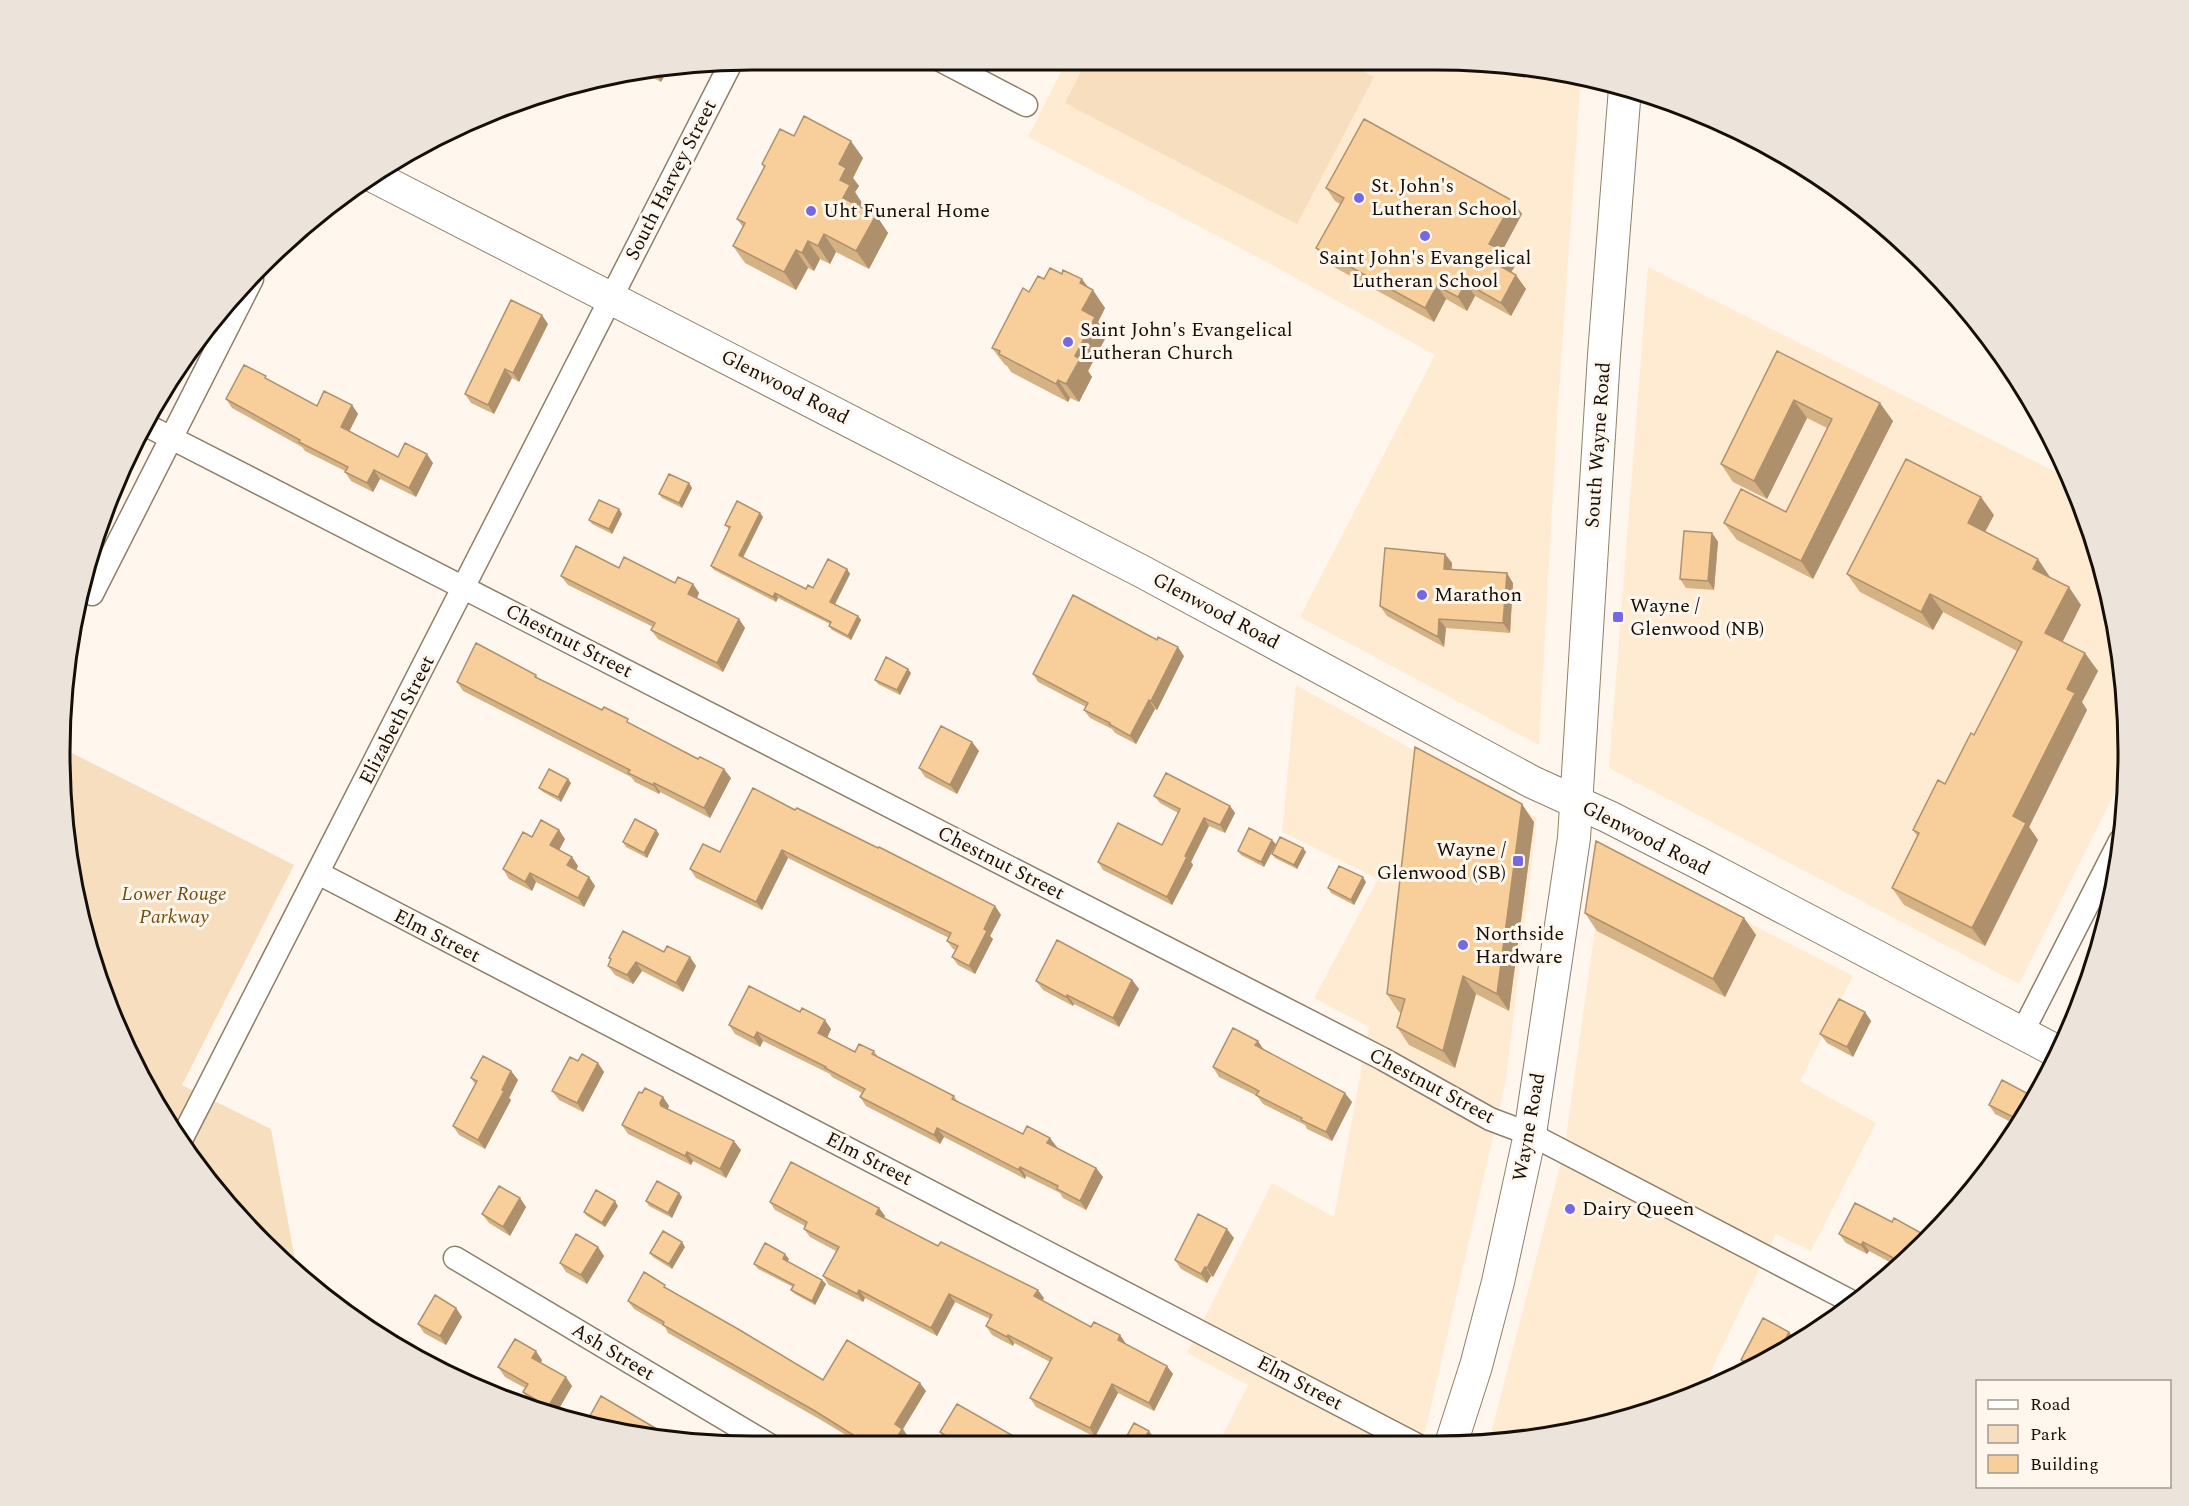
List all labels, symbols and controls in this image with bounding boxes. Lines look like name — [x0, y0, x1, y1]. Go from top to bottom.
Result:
street label: South Harvey Street — [617, 94, 725, 266]
place label: St. John's Lutheran School — [1371, 171, 1518, 224]
marker: St. John's Lutheran School — [1352, 191, 1366, 205]
place label: Uht Funeral Home — [823, 196, 990, 226]
marker: Uht Funeral Home — [804, 204, 818, 218]
marker: Saint John's Evangelical Lutheran School — [1418, 229, 1432, 243]
place label: Saint John's Evangelical Lutheran School — [1319, 243, 1531, 296]
place label: Saint John's Evangelical Lutheran Church — [1080, 315, 1293, 368]
marker: Saint John's Evangelical Lutheran Church — [1061, 335, 1075, 349]
street label: Glenwood Road — [716, 342, 854, 432]
street label: South Wayne Road — [1577, 361, 1619, 529]
street label: Glenwood Road — [1147, 565, 1285, 657]
place label: Marathon — [1434, 580, 1522, 610]
marker: Marathon — [1415, 588, 1429, 602]
place label: Wayne / Glenwood (NB) — [1630, 591, 1764, 644]
street label: Chestnut Street — [500, 596, 638, 686]
marker: Wayne / Glenwood (NB) — [1611, 610, 1625, 624]
street label: Elizabeth Street — [351, 650, 443, 790]
street label: Glenwood Road — [1577, 793, 1715, 883]
street label: Chestnut Street — [932, 818, 1070, 908]
place label: Wayne / Glenwood (SB) — [1377, 835, 1506, 888]
marker: Wayne / Glenwood (SB) — [1511, 854, 1525, 868]
park label: Lower Rouge Parkway — [121, 879, 227, 932]
street label: Elm Street — [388, 901, 486, 971]
place label: Northside Hardware — [1475, 919, 1564, 972]
marker: Northside Hardware — [1456, 938, 1470, 952]
street label: Chestnut Street — [1364, 1040, 1500, 1132]
street label: Wayne Road — [1505, 1070, 1553, 1184]
street label: Elm Street — [820, 1124, 918, 1194]
place label: Dairy Queen — [1582, 1194, 1694, 1224]
marker: Dairy Queen — [1563, 1202, 1577, 1216]
street label: Ash Street — [566, 1315, 660, 1389]
street label: Elm Street — [1252, 1348, 1348, 1418]
legend — [1976, 1380, 2171, 1488]
text: Road — [2030, 1391, 2071, 1418]
text: Park — [2030, 1421, 2067, 1448]
text: Building — [2030, 1451, 2099, 1478]

